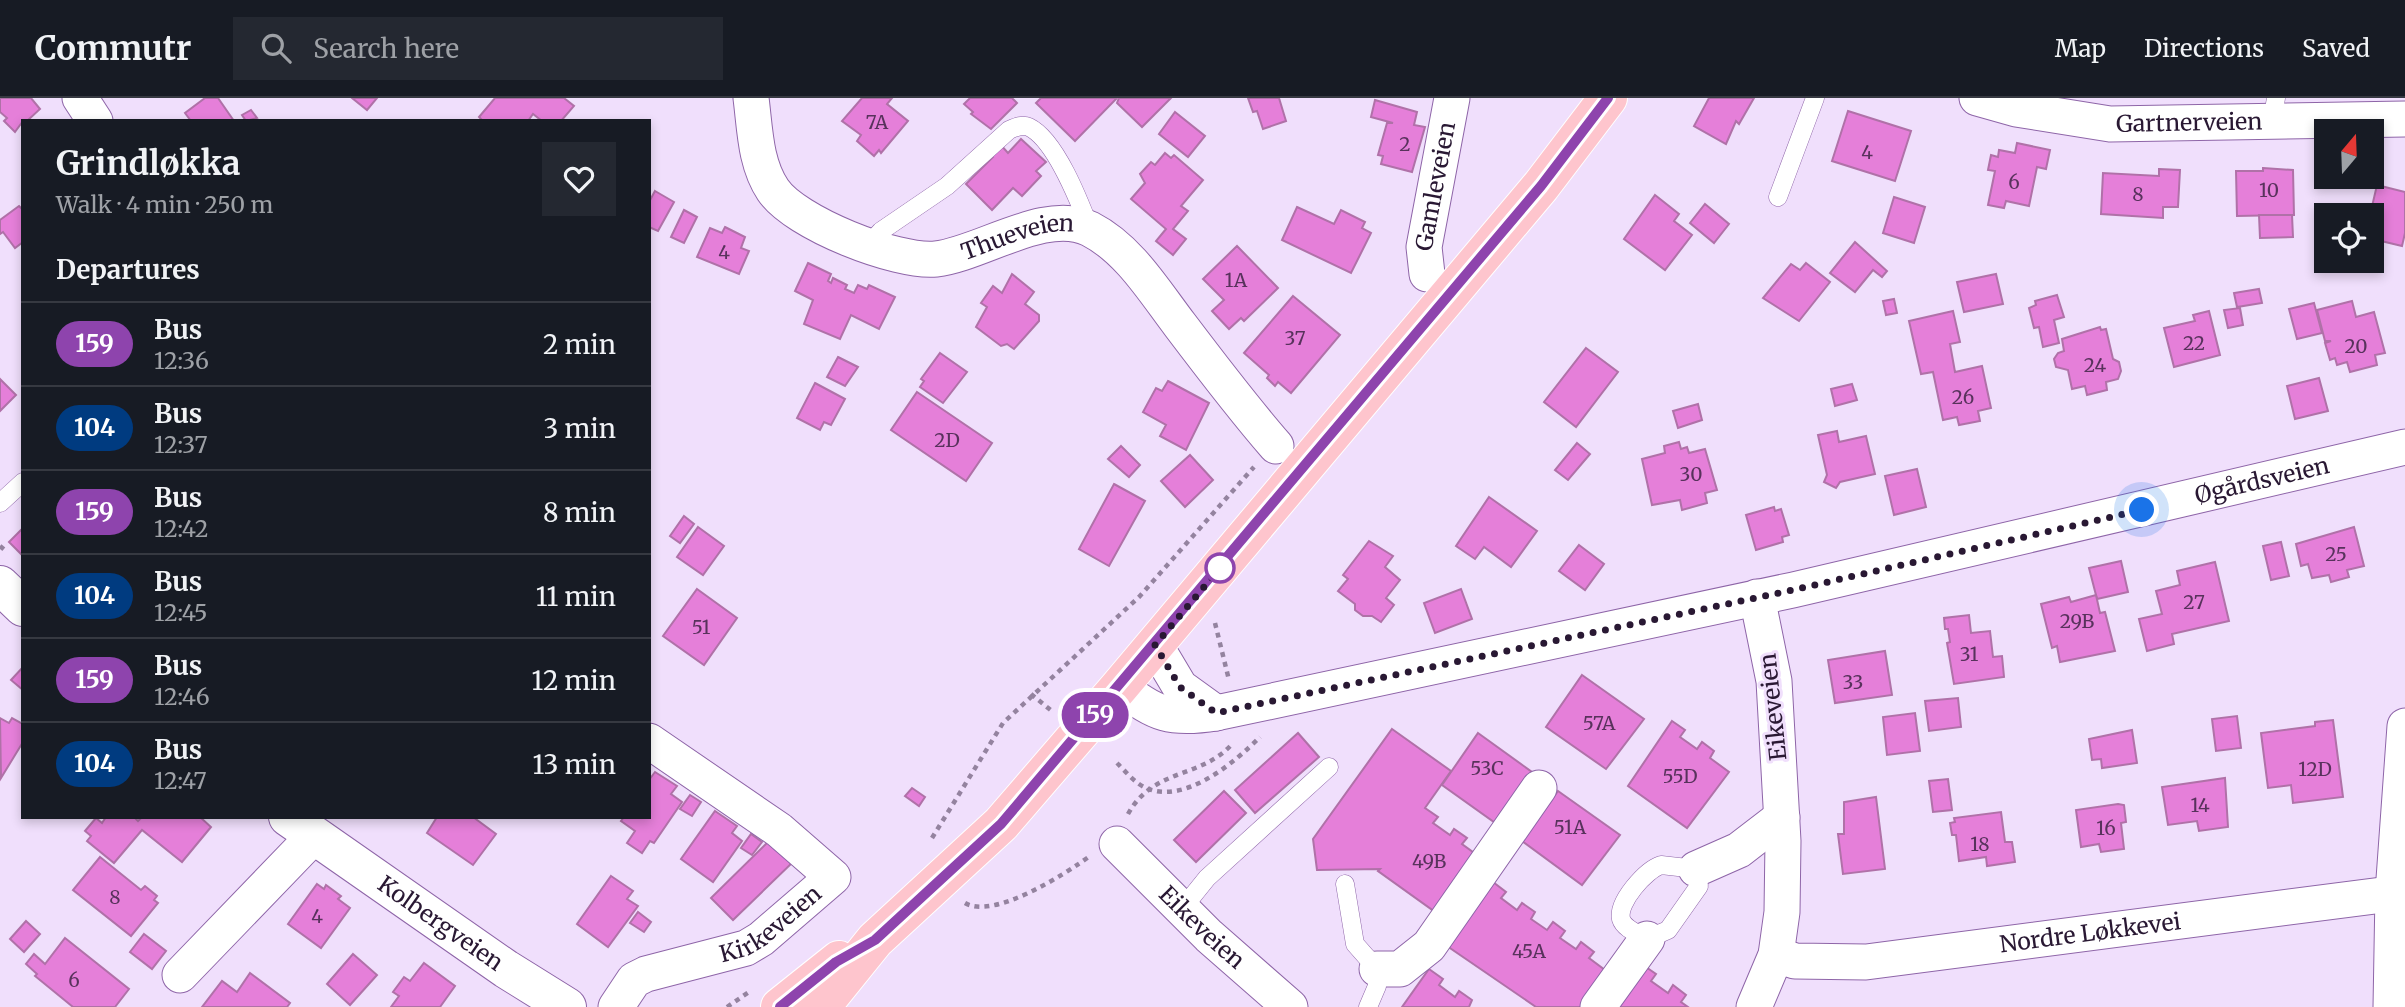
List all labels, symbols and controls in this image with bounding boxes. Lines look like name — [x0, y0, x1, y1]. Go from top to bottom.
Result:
search box — [233, 17, 723, 80]
text: Commutr — [35, 28, 191, 69]
icon: search — [257, 29, 295, 67]
text: Search here — [313, 32, 459, 65]
text: Map — [2055, 33, 2106, 64]
text: Directions — [2144, 33, 2264, 64]
text: Saved — [2302, 33, 2370, 64]
street label: Gartnerveien — [2116, 106, 2263, 138]
house number: 7A — [866, 110, 889, 134]
street label: Gamleveien — [1409, 119, 1461, 253]
north arrow — [2314, 119, 2384, 189]
map controls — [2314, 119, 2384, 273]
house number: 2 — [1399, 132, 1411, 156]
house number: 4 — [1861, 140, 1873, 164]
button: heart — [542, 142, 616, 216]
text: Grindløkka — [56, 143, 241, 184]
house number: 6 — [2008, 170, 2020, 194]
house number: 10 — [2259, 178, 2279, 202]
house number: 8 — [2132, 182, 2144, 206]
text: Walk · 4 min · 250 m — [56, 190, 273, 219]
button: locate — [2314, 203, 2384, 273]
street label: Thueveien — [957, 208, 1075, 266]
house number: 4 — [718, 240, 730, 264]
text: Departures — [56, 253, 200, 286]
house number: 1A — [1225, 268, 1248, 292]
text: Bus — [154, 313, 202, 346]
house number: 37 — [1284, 326, 1306, 350]
text: 159 — [75, 328, 114, 359]
text: 2 min — [543, 328, 616, 361]
house number: 22 — [2183, 331, 2205, 355]
house number: 20 — [2344, 334, 2368, 358]
text: 12:36 — [154, 346, 209, 375]
house number: 24 — [2084, 353, 2107, 377]
house number: 26 — [1952, 385, 1974, 409]
text: Bus — [154, 397, 202, 430]
text: 104 — [74, 412, 115, 443]
text: 3 min — [544, 412, 616, 445]
house number: 2D — [934, 428, 960, 452]
text: 12:37 — [154, 430, 208, 459]
street label: Øgårdsveien — [2192, 450, 2332, 510]
house number: 30 — [1680, 462, 1702, 486]
text: Bus — [154, 481, 202, 514]
your location — [2124, 492, 2159, 527]
text: 159 — [75, 496, 114, 527]
text: 8 min — [543, 496, 616, 529]
text: 12:42 — [154, 514, 208, 543]
house number: 25 — [2325, 542, 2347, 566]
unlabelled marker — [1205, 553, 1235, 583]
text: Bus — [154, 565, 202, 598]
text: 104 — [74, 580, 115, 611]
text: 11 min — [536, 580, 616, 613]
house number: 27 — [2183, 590, 2205, 614]
text: 12:45 — [154, 598, 207, 627]
house number: 29B — [2060, 609, 2095, 633]
house number: 51 — [692, 615, 711, 639]
house number: 31 — [1960, 642, 1979, 666]
text: Bus — [154, 649, 202, 682]
street label: Eikeveien — [1752, 652, 1793, 762]
text: 159 — [75, 664, 114, 695]
text: 12 min — [532, 664, 616, 697]
house number: 33 — [1843, 670, 1863, 694]
text: 12:46 — [154, 682, 210, 711]
line badge: 159 — [1055, 692, 1135, 738]
text: 159 — [1076, 699, 1114, 730]
house number: 57A — [1583, 711, 1616, 735]
text: Bus — [154, 733, 202, 766]
text: 104 — [74, 748, 115, 779]
text: 13 min — [532, 748, 616, 781]
house number: 53C — [1470, 756, 1504, 780]
house number: 12D — [2298, 757, 2332, 781]
house number: 55D — [1663, 764, 1698, 788]
text: 12:47 — [154, 766, 207, 795]
house number: 14 — [2190, 793, 2210, 817]
house number: 51A — [1554, 815, 1587, 839]
house number: 16 — [2096, 816, 2116, 840]
house number: 18 — [1970, 832, 1990, 856]
house number: 49B — [1412, 849, 1446, 873]
street label: Kolbergveien — [372, 869, 509, 977]
street label: Kirkeveien — [716, 879, 827, 968]
street label: Eikeveien — [1153, 879, 1251, 975]
house number: 8 — [109, 885, 121, 909]
house number: 4 — [311, 904, 323, 928]
street label: Nordre Løkkevei — [1998, 906, 2183, 959]
house number: 45A — [1512, 939, 1547, 963]
house number: 6 — [68, 968, 80, 992]

